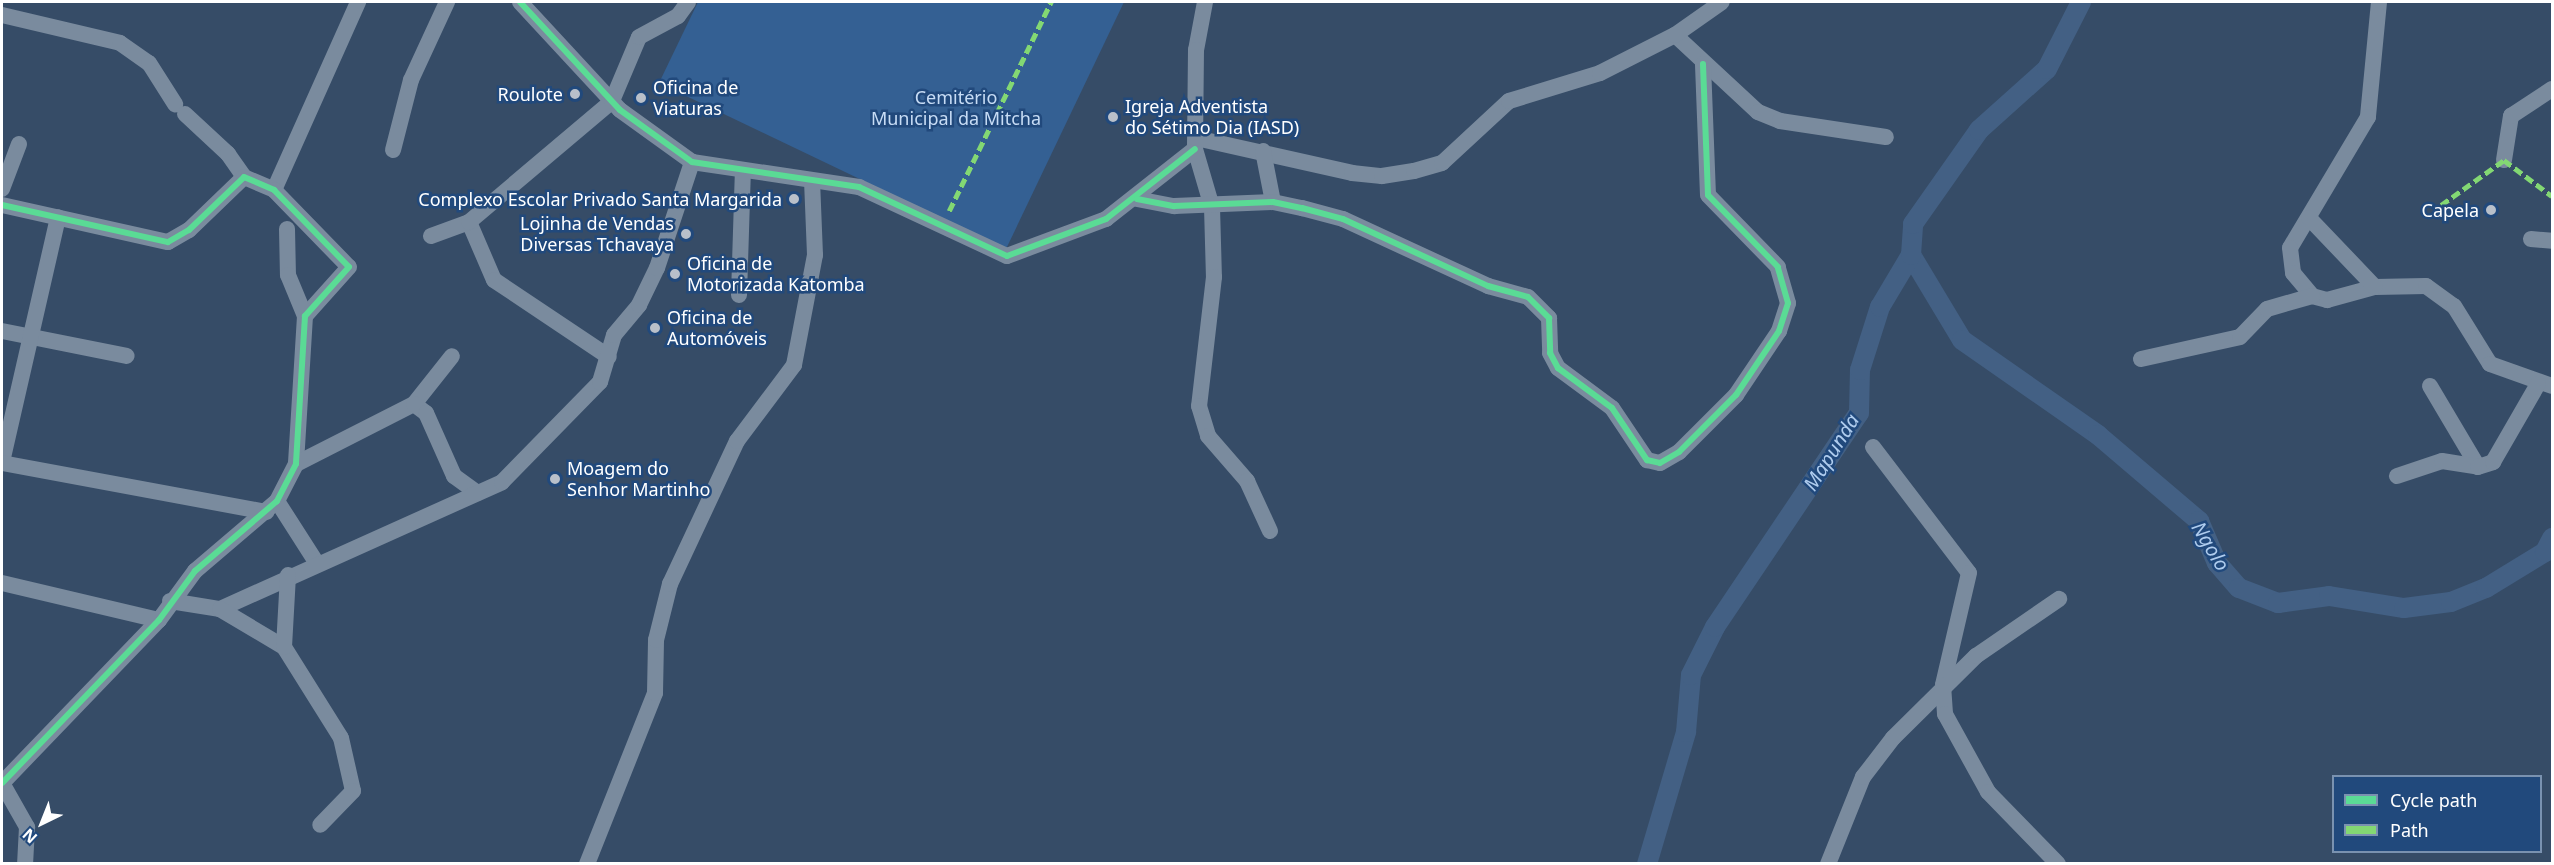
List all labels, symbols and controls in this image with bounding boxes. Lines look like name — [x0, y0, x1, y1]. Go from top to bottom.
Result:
place label: Oficina de Viaturas — [653, 77, 738, 119]
place label: Roulote — [498, 83, 563, 105]
marker: Roulote — [568, 87, 582, 101]
park label: Cemitério Municipal da Mitcha — [871, 87, 1041, 130]
marker: Oficina de Viaturas — [634, 91, 648, 105]
place label: Igreja Adventista do Sétimo Dia (IASD) — [1125, 96, 1299, 138]
marker: Igreja Adventista do Sétimo Dia (IASD) — [1106, 110, 1120, 124]
place label: Complexo Escolar Privado Santa Margarida — [418, 188, 782, 210]
marker: Complexo Escolar Privado Santa Margarida — [787, 192, 801, 206]
place label: Capela — [2422, 199, 2479, 221]
marker: Capela — [2484, 203, 2498, 217]
place label: Lojinha de Vendas Diversas Tchavaya — [520, 213, 674, 256]
marker: Lojinha de Vendas Diversas Tchavaya — [679, 227, 693, 241]
place label: Oficina de Motorizada Katomba — [687, 253, 865, 296]
marker: Oficina de Motorizada Katomba — [668, 267, 682, 281]
place label: Oficina de Automóveis — [667, 307, 767, 350]
marker: Oficina de Automóveis — [648, 321, 662, 335]
water label: Mapunda — [1798, 409, 1864, 495]
place label: Moagem do Senhor Martinho — [567, 458, 710, 500]
marker: Moagem do Senhor Martinho — [548, 472, 562, 486]
water label: Ngolo — [2187, 517, 2235, 575]
legend — [2332, 775, 2542, 853]
text: Cycle path — [2390, 788, 2477, 812]
north arrow — [12, 793, 72, 853]
text: Path — [2390, 818, 2429, 842]
text: N — [17, 824, 42, 849]

